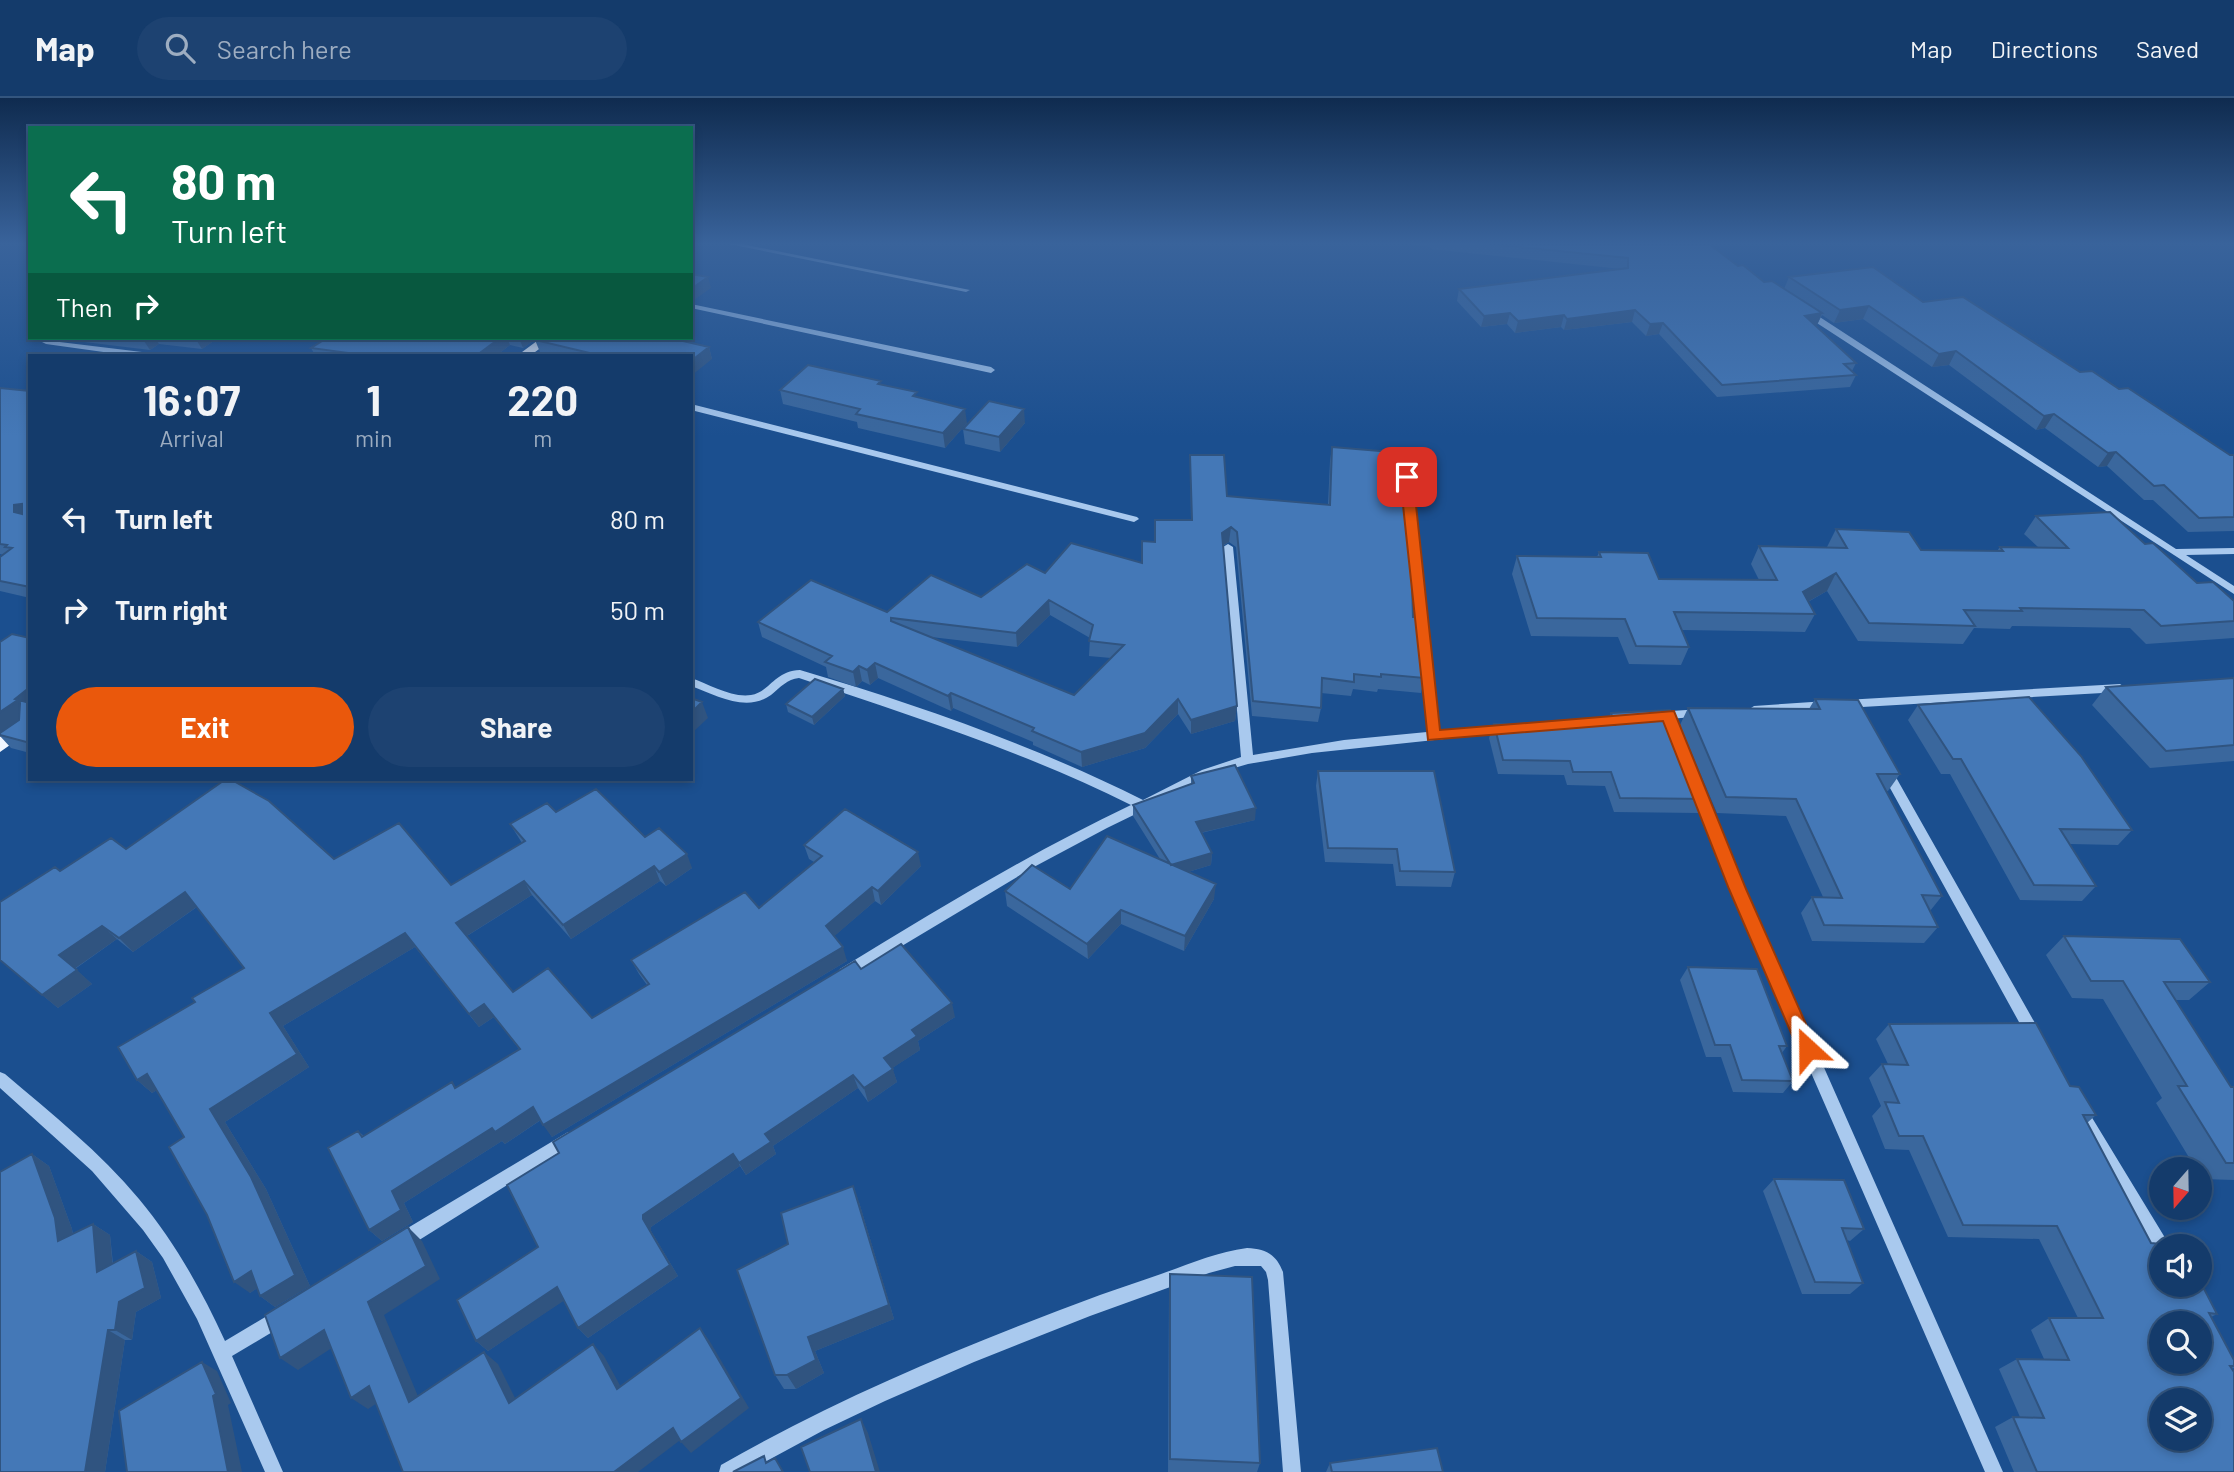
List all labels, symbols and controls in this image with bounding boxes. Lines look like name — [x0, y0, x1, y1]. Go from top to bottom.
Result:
search box — [137, 17, 627, 80]
text: Map — [35, 28, 95, 68]
icon: search — [161, 29, 199, 67]
text: Search here — [217, 33, 352, 64]
text: Map — [1910, 34, 1953, 63]
text: Directions — [1991, 34, 2098, 63]
text: Saved — [2136, 34, 2199, 63]
text: 80 m — [171, 151, 276, 210]
icon: left — [56, 154, 147, 245]
text: Turn left — [171, 211, 288, 249]
icon: right — [127, 287, 165, 325]
text: Then — [56, 291, 113, 322]
text: 16:07 — [143, 374, 240, 424]
text: 1 — [366, 374, 381, 424]
text: 220 — [507, 374, 578, 424]
text: Arrival — [159, 424, 224, 452]
text: min — [355, 424, 392, 452]
text: m — [533, 424, 552, 452]
pin — [1377, 447, 1437, 507]
icon: arrive — [1388, 458, 1426, 496]
icon: left — [56, 500, 94, 538]
text: Turn left — [115, 503, 213, 534]
text: 80 m — [610, 503, 665, 534]
icon: right — [56, 591, 94, 629]
text: Turn right — [115, 594, 228, 625]
text: 50 m — [610, 594, 665, 625]
button: Exit — [56, 687, 354, 767]
button: Share — [368, 687, 665, 767]
position arrow — [1771, 1012, 1845, 1086]
north arrow — [2149, 1157, 2212, 1220]
map controls — [2149, 1157, 2212, 1451]
button: sound — [2149, 1234, 2212, 1297]
button: search — [2149, 1311, 2212, 1374]
button: layers — [2149, 1388, 2212, 1451]

